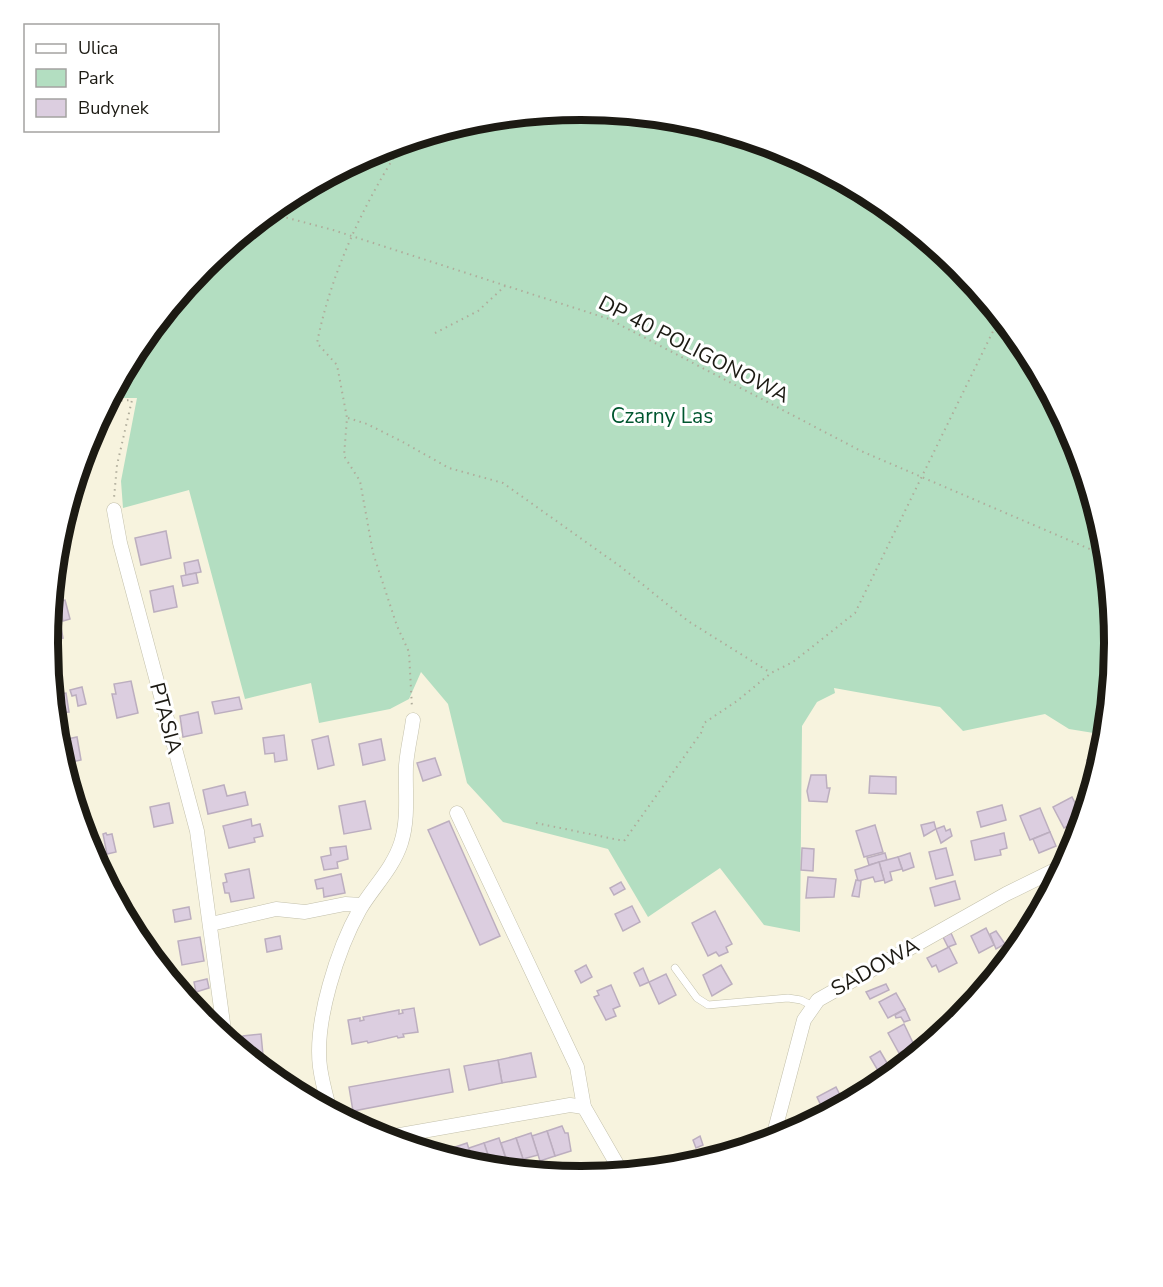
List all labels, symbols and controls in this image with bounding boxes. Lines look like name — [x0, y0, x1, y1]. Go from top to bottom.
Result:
legend — [24, 24, 219, 132]
text: Ulica — [78, 36, 118, 60]
text: Park — [78, 66, 115, 90]
text: Budynek — [78, 96, 150, 120]
street label: DP 40 POLIGONOWA — [594, 289, 794, 409]
park label: Czarny Las — [611, 402, 713, 430]
street label: PTASIA — [143, 679, 189, 757]
street label: SADOWA — [826, 931, 924, 1003]

